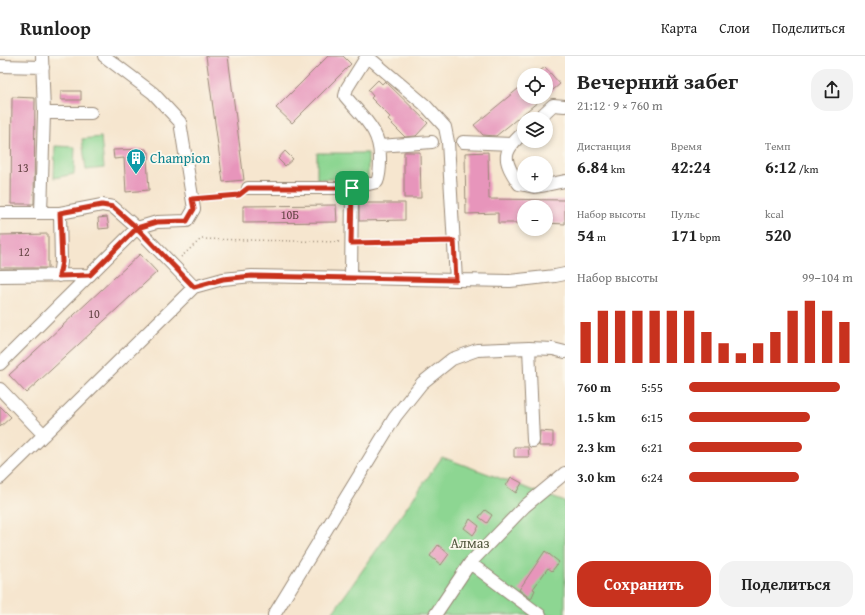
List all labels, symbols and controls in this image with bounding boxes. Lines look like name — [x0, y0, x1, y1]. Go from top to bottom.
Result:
text: Runloop — [20, 14, 91, 42]
text: Карта — [661, 18, 697, 38]
text: Слои — [719, 18, 750, 38]
text: Поделиться — [772, 18, 845, 38]
text: Вечерний забег — [577, 65, 738, 97]
map controls — [517, 68, 553, 236]
button: locate — [517, 68, 553, 104]
button: share — [811, 69, 853, 111]
text: 21:12 · 9 × 760 m — [577, 96, 663, 115]
button: layers — [517, 112, 553, 148]
text: Дистанция — [577, 138, 631, 154]
text: Время — [671, 138, 702, 154]
text: Темп — [765, 138, 790, 154]
building icon: Champion — [125, 147, 147, 175]
place label: Champion — [150, 148, 210, 168]
text: 6.84 — [577, 154, 608, 179]
text: 42:24 — [671, 154, 711, 179]
text: 6:12 — [765, 154, 796, 179]
button: + — [517, 156, 553, 192]
house number: 13 — [17, 159, 29, 176]
text: km — [608, 161, 625, 177]
text: /km — [796, 161, 818, 177]
pin — [335, 171, 369, 205]
icon: arrive — [341, 177, 363, 199]
button: − — [517, 200, 553, 236]
house number: 10Б — [281, 206, 299, 223]
text: Набор высоты — [577, 206, 646, 222]
text: Пульс — [671, 206, 700, 222]
text: kcal — [765, 206, 784, 222]
text: 54 — [577, 222, 595, 247]
text: 171 — [671, 222, 697, 247]
text: 520 — [765, 222, 791, 247]
text: m — [595, 229, 606, 245]
text: bpm — [697, 229, 720, 245]
house number: 12 — [18, 243, 30, 260]
text: Набор высоты — [577, 268, 658, 287]
text: 99–104 m — [802, 268, 853, 287]
house number: 10 — [88, 305, 100, 322]
text: 760 m — [577, 378, 611, 397]
text: 5:55 — [641, 378, 663, 397]
text: 1.5 km — [577, 408, 616, 427]
text: 6:15 — [641, 408, 663, 427]
text: 2.3 km — [577, 438, 616, 457]
text: 6:21 — [641, 438, 663, 457]
text: 3.0 km — [577, 468, 616, 487]
text: 6:24 — [641, 468, 663, 487]
park label: Алмаз — [451, 533, 489, 553]
button: Сохранить — [577, 561, 711, 607]
button: Поделиться — [719, 561, 853, 607]

